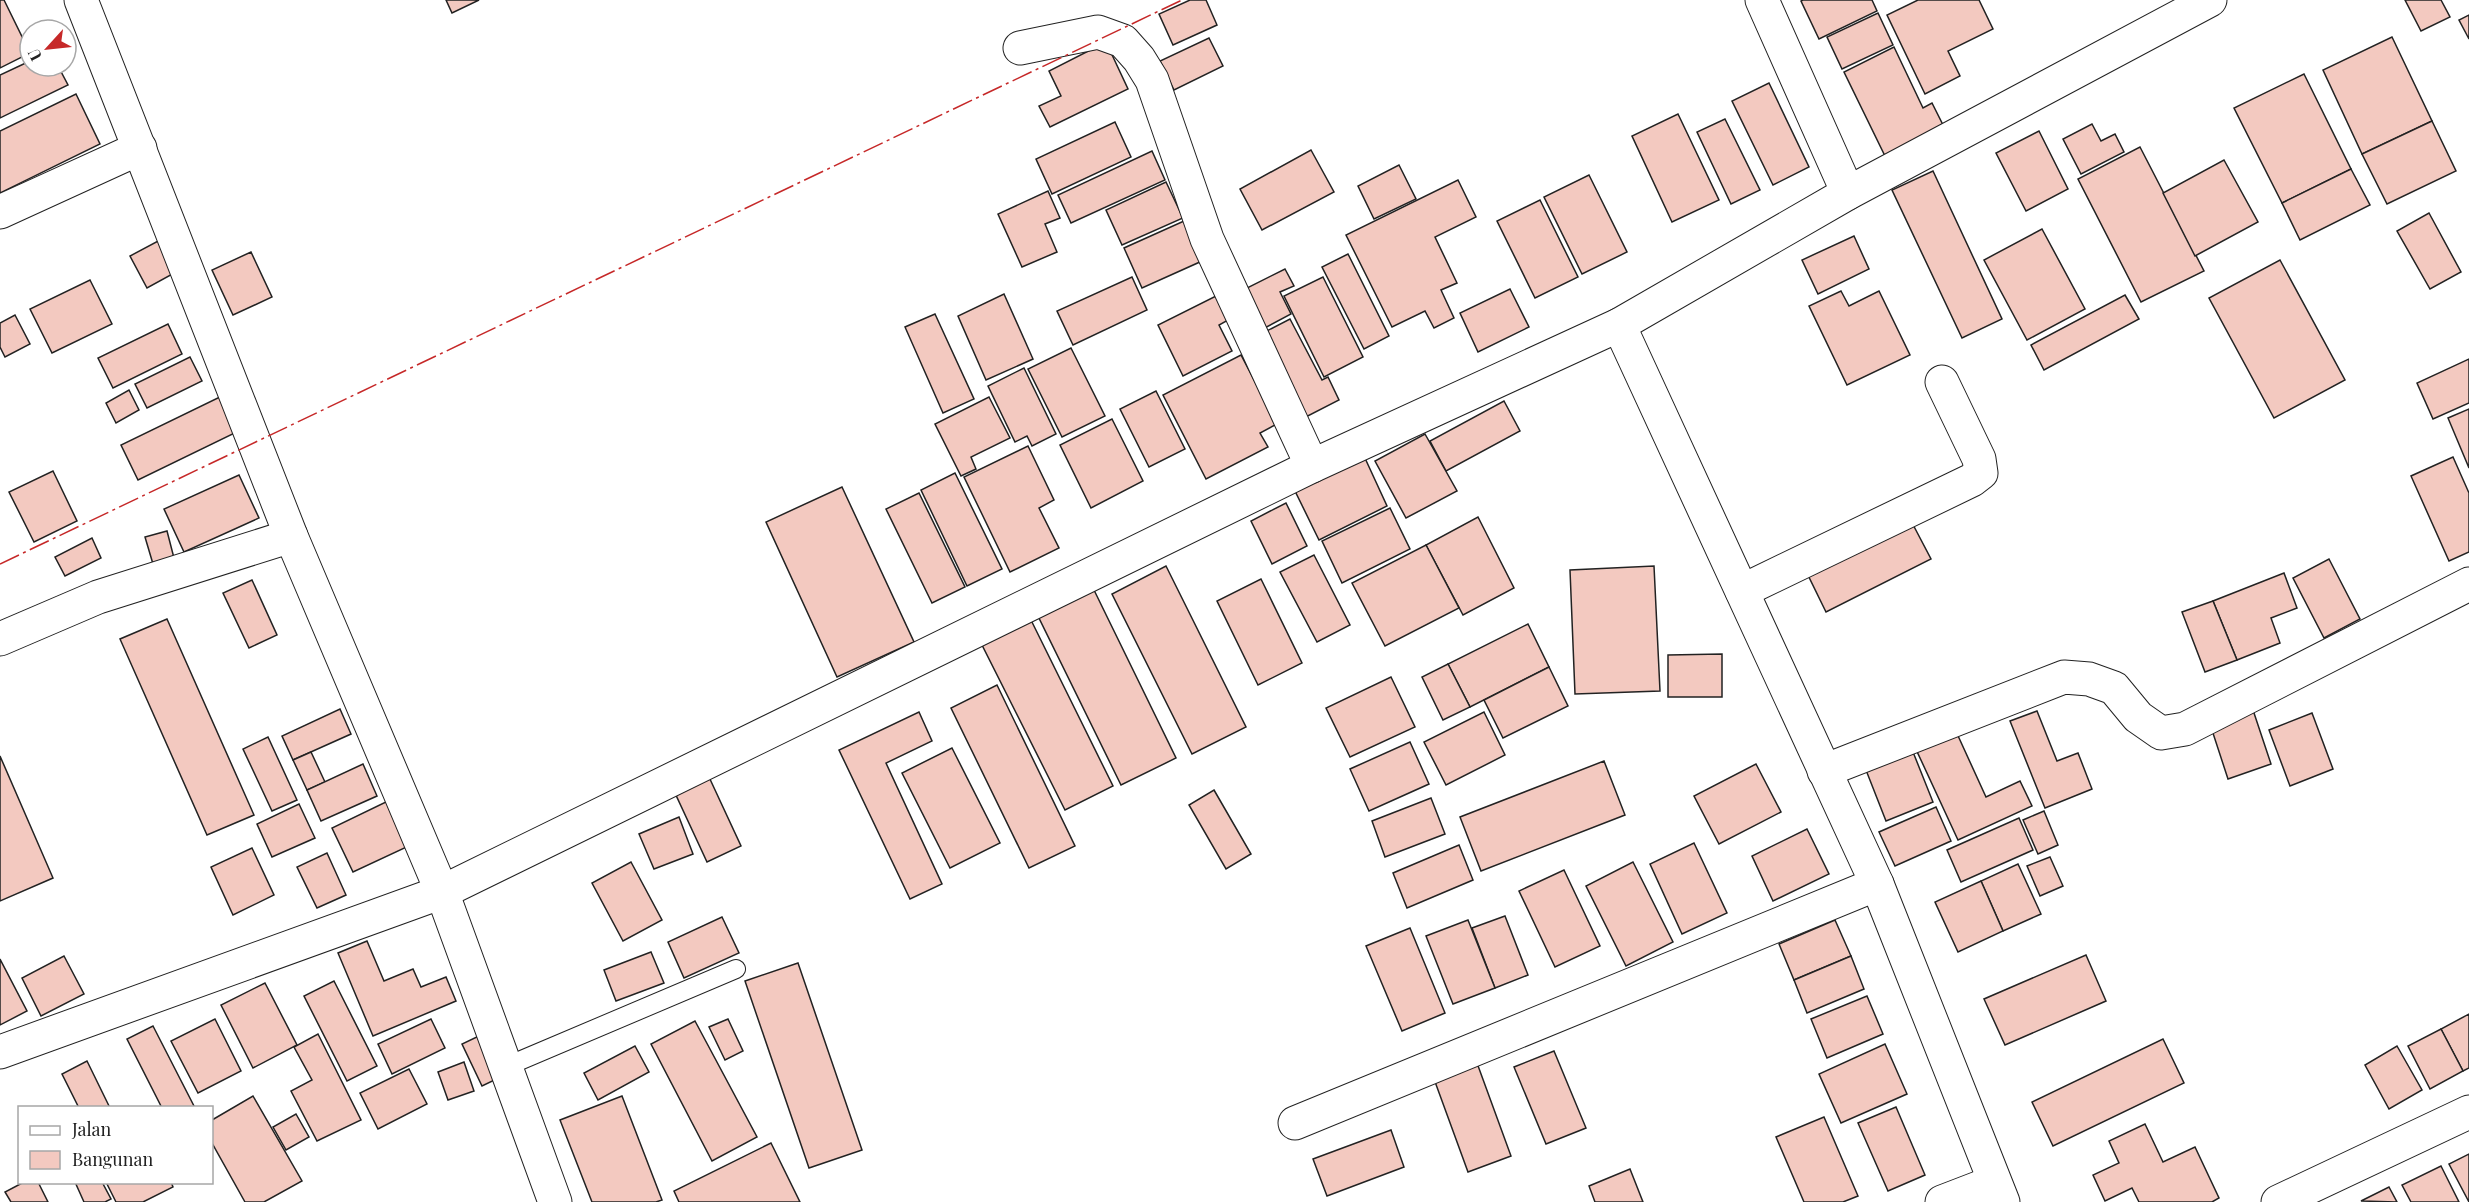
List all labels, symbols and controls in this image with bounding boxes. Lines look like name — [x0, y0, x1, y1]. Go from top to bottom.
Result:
north arrow — [18, 18, 78, 78]
text: U — [22, 45, 46, 65]
legend — [18, 1106, 213, 1184]
text: Jalan — [71, 1117, 112, 1141]
text: Bangunan — [72, 1147, 153, 1171]

